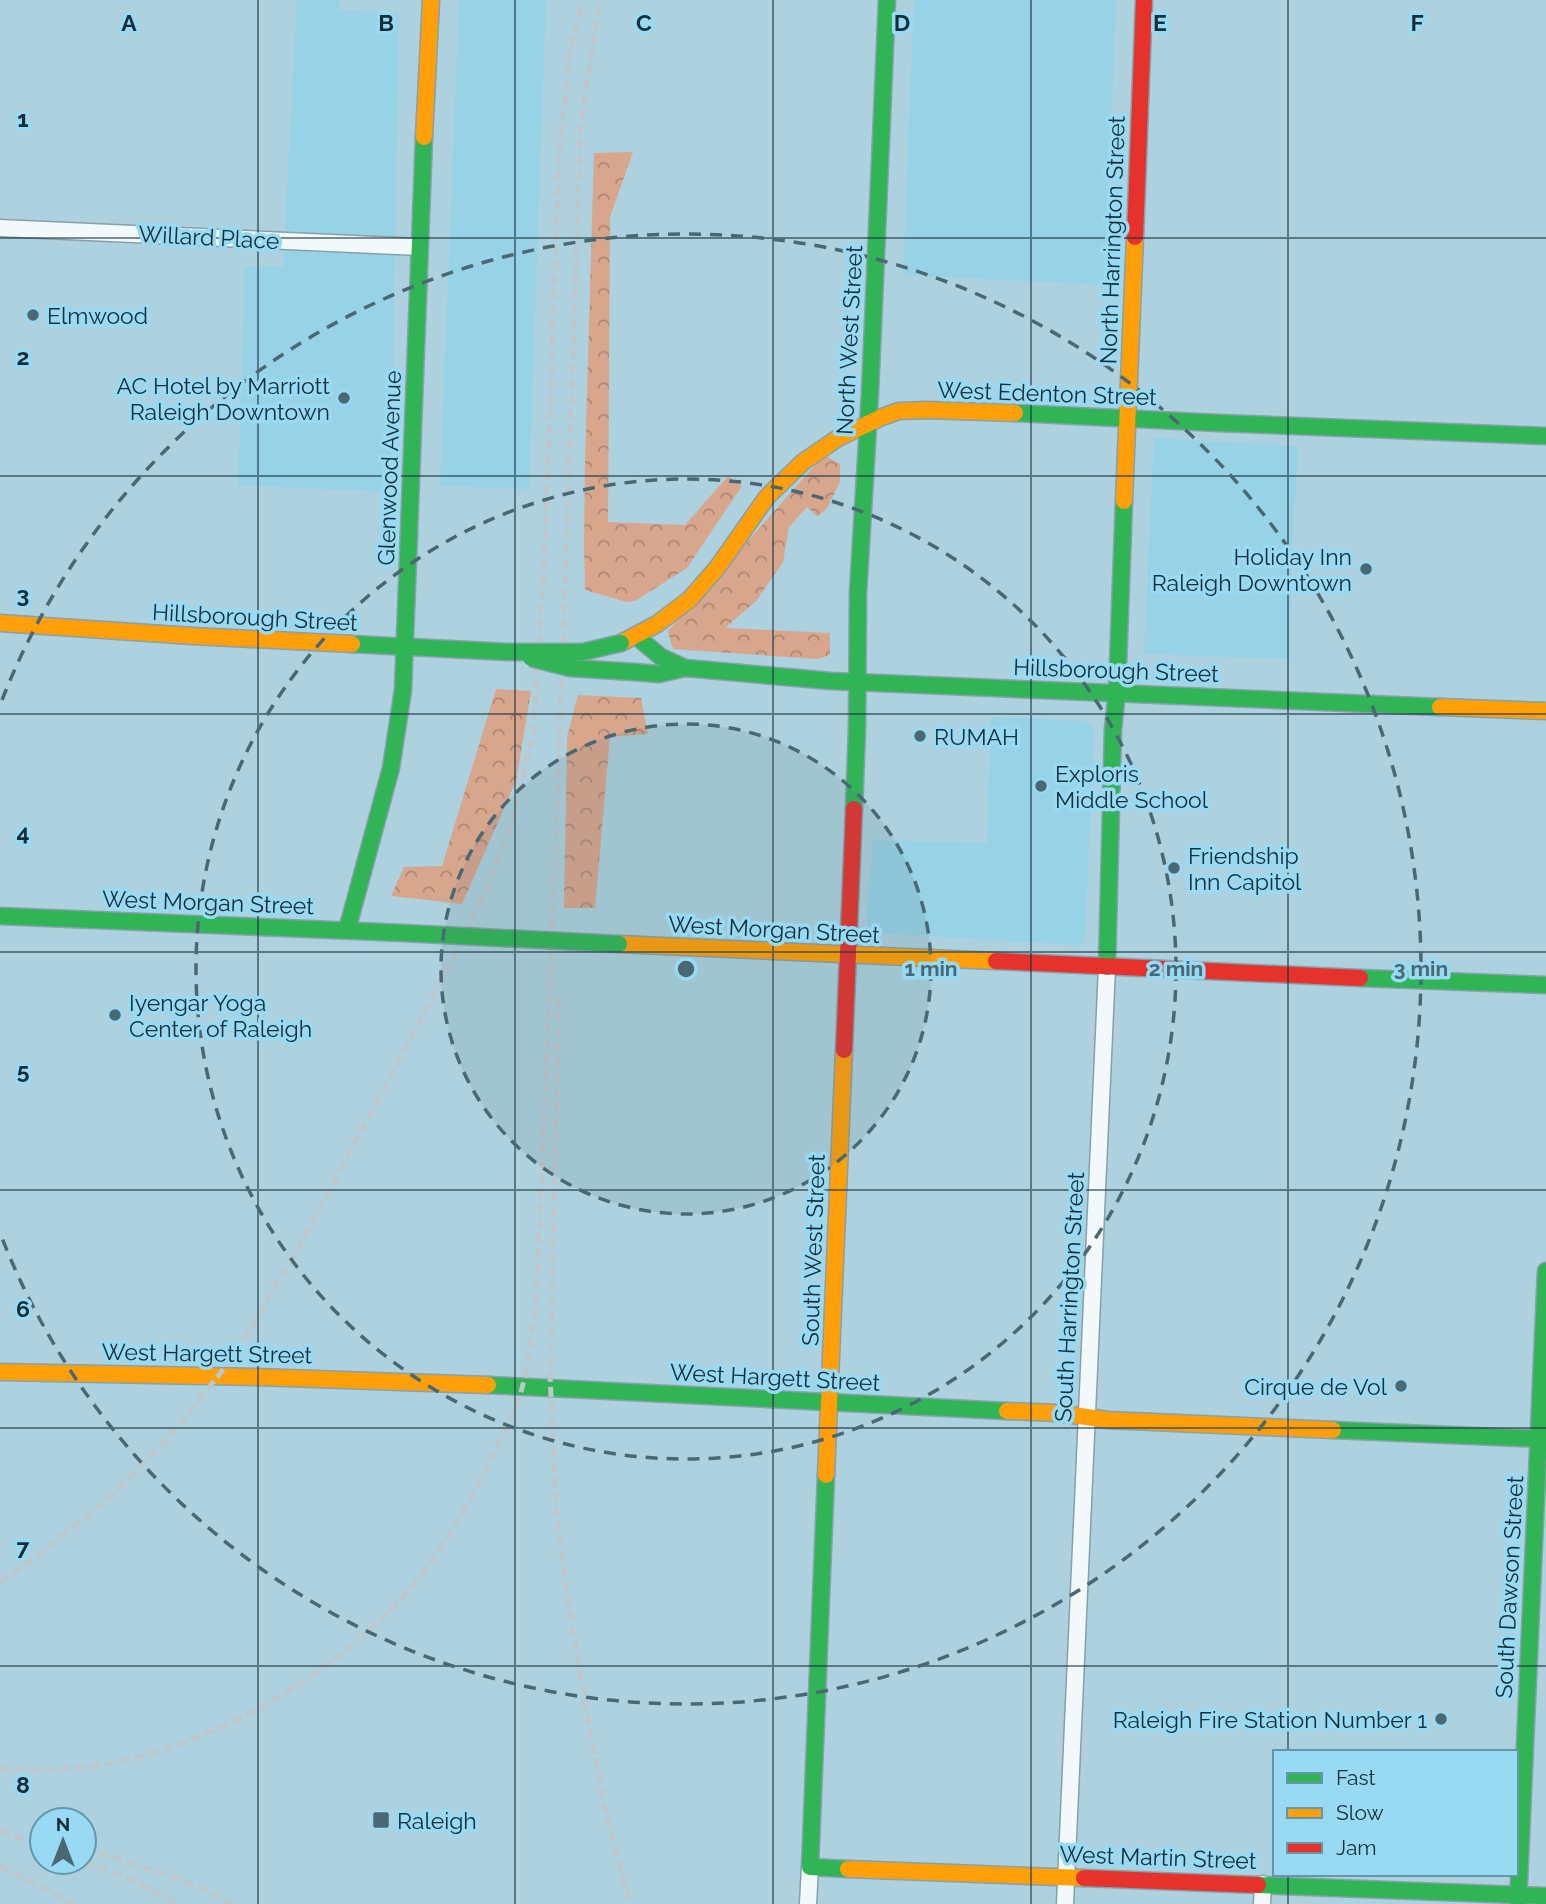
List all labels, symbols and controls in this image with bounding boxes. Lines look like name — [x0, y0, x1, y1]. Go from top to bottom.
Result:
text: A — [121, 9, 137, 36]
text: B — [378, 9, 394, 36]
text: C — [636, 9, 652, 36]
text: D — [894, 9, 910, 36]
text: E — [1153, 9, 1167, 36]
text: F — [1410, 9, 1424, 36]
text: 1 — [17, 105, 29, 132]
street label: North Harrington Street — [1094, 115, 1130, 365]
street label: Willard Place — [138, 220, 280, 254]
street label: North West Street — [831, 244, 867, 436]
place label: Elmwood — [47, 302, 148, 329]
marker: Elmwood — [25, 307, 41, 323]
text: 2 — [17, 343, 29, 370]
street label: Glenwood Avenue — [372, 370, 406, 566]
place label: AC Hotel by Marriott Raleigh Downtown — [117, 372, 330, 425]
street label: West Edenton Street — [937, 376, 1158, 410]
marker: AC Hotel by Marriott Raleigh Downtown — [336, 390, 352, 406]
place label: Holiday Inn Raleigh Downtown — [1152, 543, 1352, 596]
marker: Holiday Inn Raleigh Downtown — [1358, 561, 1374, 577]
text: 3 — [17, 581, 29, 608]
street label: Hillsborough Street — [152, 598, 359, 636]
street label: Hillsborough Street — [1013, 653, 1220, 687]
place label: RUMAH — [934, 723, 1019, 750]
marker: RUMAH — [912, 728, 928, 744]
place label: Exploris Middle School — [1055, 760, 1209, 813]
marker: Exploris Middle School — [1033, 778, 1049, 794]
text: 4 — [16, 819, 30, 846]
place label: Friendship Inn Capitol — [1188, 842, 1302, 895]
marker: Friendship Inn Capitol — [1166, 860, 1182, 876]
street label: West Morgan Street — [102, 885, 315, 919]
street label: West Morgan Street — [667, 910, 881, 948]
text: 1 min — [904, 956, 958, 981]
text: 2 min — [1149, 956, 1203, 981]
text: 3 min — [1394, 956, 1448, 981]
centre of rings — [674, 957, 698, 981]
place label: Iyengar Yoga Center of Raleigh — [129, 989, 312, 1042]
marker: Iyengar Yoga Center of Raleigh — [107, 1007, 123, 1023]
text: 5 — [17, 1057, 30, 1084]
street label: South West Street — [796, 1153, 830, 1346]
street label: South Harrington Street — [1049, 1171, 1089, 1423]
text: 6 — [16, 1295, 30, 1322]
street label: West Hargett Street — [102, 1338, 313, 1368]
street label: West Hargett Street — [669, 1358, 881, 1396]
place label: Cirque de Vol — [1244, 1373, 1388, 1400]
marker: Cirque de Vol — [1393, 1378, 1409, 1394]
street label: South Dawson Street — [1490, 1475, 1528, 1699]
text: 7 — [17, 1533, 30, 1560]
place label: Raleigh Fire Station Number 1 — [1113, 1706, 1427, 1733]
marker: Raleigh Fire Station Number 1 — [1433, 1711, 1449, 1727]
legend — [1273, 1750, 1518, 1876]
text: Fast — [1336, 1765, 1376, 1790]
text: 8 — [16, 1771, 30, 1798]
text: Slow — [1336, 1800, 1384, 1825]
north arrow — [28, 1806, 98, 1876]
place label: Raleigh — [397, 1807, 477, 1834]
marker: Raleigh — [371, 1810, 391, 1830]
text: N — [56, 1813, 70, 1835]
text: Jam — [1336, 1835, 1377, 1860]
street label: West Martin Street — [1059, 1840, 1257, 1874]

